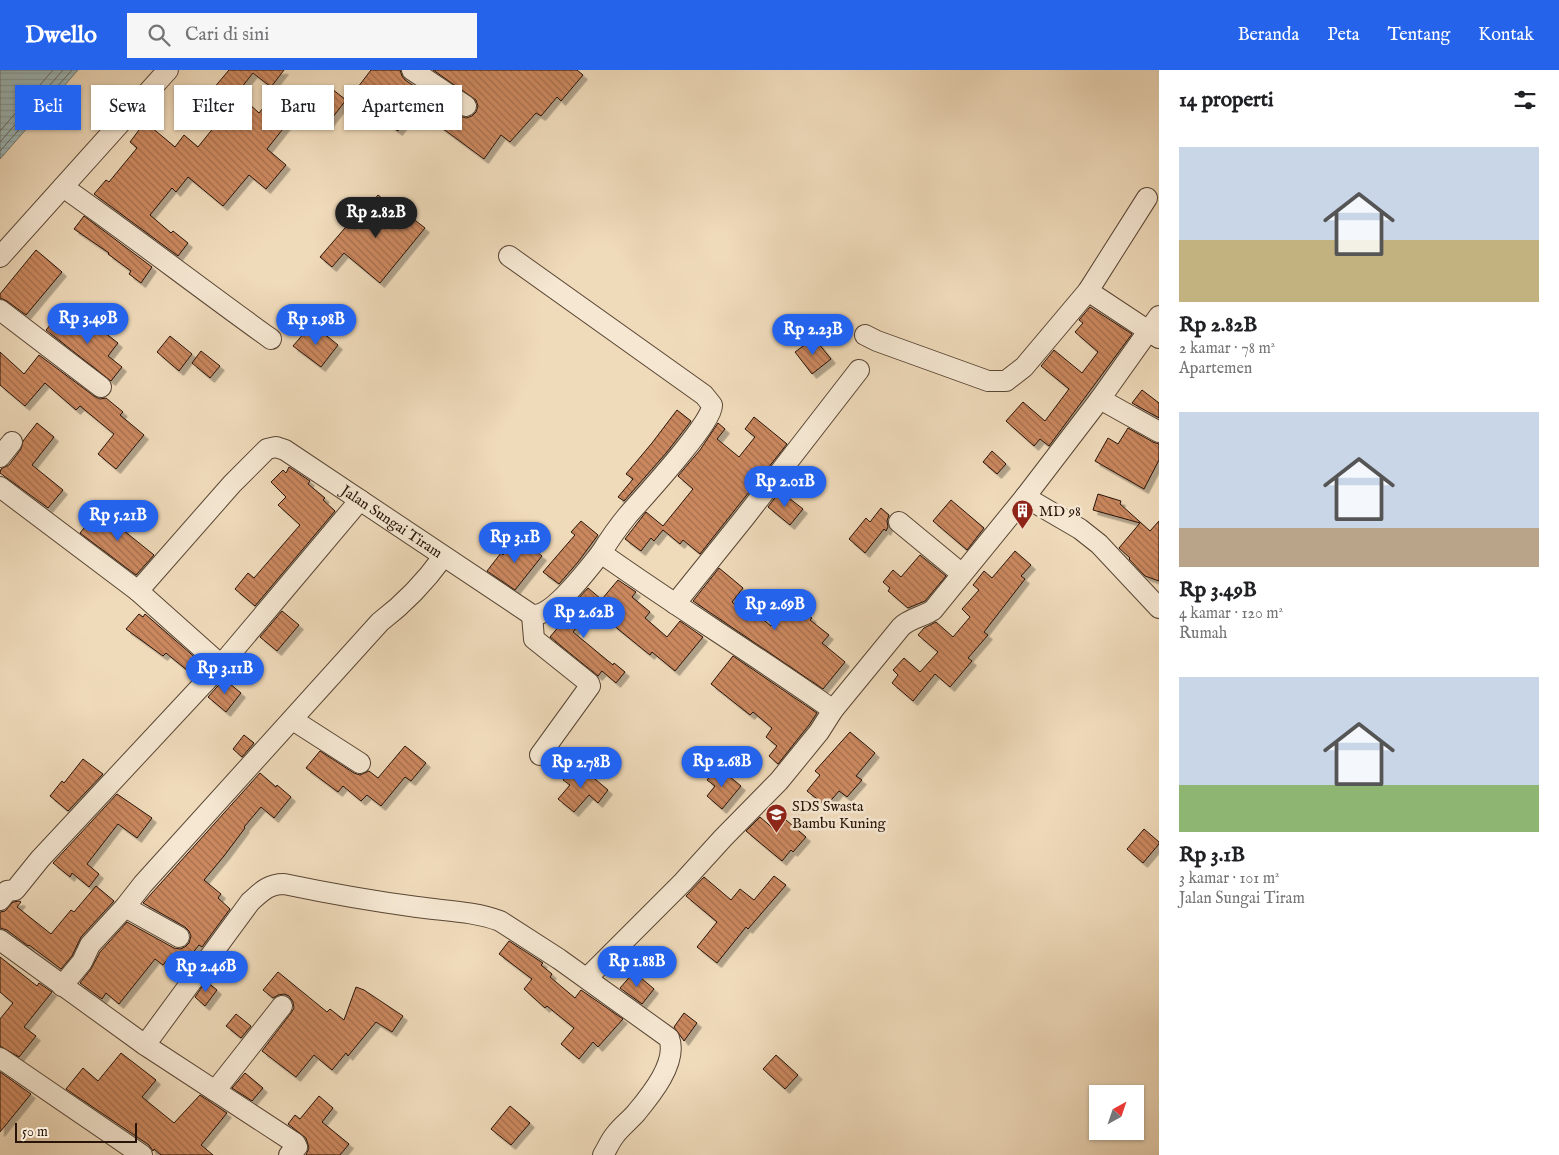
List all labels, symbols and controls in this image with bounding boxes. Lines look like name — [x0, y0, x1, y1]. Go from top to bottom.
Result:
search box — [127, 13, 477, 58]
text: Dwello — [25, 20, 97, 51]
icon: search — [145, 21, 173, 49]
text: Cari di sini — [185, 23, 269, 47]
text: Beranda — [1238, 24, 1299, 47]
text: Peta — [1327, 24, 1360, 47]
text: Tentang — [1388, 24, 1450, 47]
text: Kontak — [1478, 24, 1534, 47]
chip: Beli — [15, 85, 81, 130]
chip: Sewa — [91, 85, 164, 130]
chip: Filter — [174, 85, 252, 130]
chip: Baru — [262, 85, 334, 130]
chip: Apartemen — [344, 85, 462, 130]
icon: filters — [1511, 86, 1539, 114]
text: 14 properti — [1179, 87, 1274, 114]
icon: home — [1314, 179, 1404, 269]
pin: Rp 2.82B — [324, 196, 428, 239]
text: Rp 2.82B — [346, 203, 406, 223]
pin: Rp 3.49B — [36, 302, 140, 345]
pin: Rp 1.98B — [264, 304, 368, 346]
text: Rp 3.49B — [58, 309, 118, 329]
text: Rp 1.98B — [287, 310, 345, 330]
text: Rp 2.82B — [1179, 312, 1257, 339]
pin: Rp 2.23B — [761, 314, 865, 356]
text: Rp 2.23B — [783, 320, 843, 340]
text: 2 kamar · 78 m² — [1179, 339, 1275, 359]
text: Apartemen — [1179, 359, 1252, 379]
icon: home — [1314, 444, 1404, 534]
pin: Rp 2.01B — [733, 466, 837, 508]
text: Rp 2.01B — [755, 472, 815, 492]
street label: Jalan Sungai Tiram — [336, 480, 447, 562]
building icon: MD 98 — [1011, 499, 1035, 530]
pin: Rp 5.21B — [66, 500, 170, 542]
place label: MD 98 — [1039, 502, 1081, 521]
text: Rp 5.21B — [89, 506, 147, 526]
pin: Rp 3.1B — [469, 522, 561, 564]
text: Rp 3.1B — [490, 528, 540, 548]
text: Rp 3.49B — [1179, 577, 1257, 604]
pin: Rp 2.69B — [723, 588, 827, 631]
text: Rp 2.69B — [745, 595, 805, 615]
pin: Rp 2.62B — [532, 596, 636, 639]
text: Rp 2.62B — [554, 603, 614, 623]
text: 4 kamar · 120 m² — [1179, 604, 1283, 624]
text: Rumah — [1179, 624, 1227, 644]
pin: Rp 3.11B — [173, 652, 277, 695]
text: Rp 3.11B — [197, 659, 253, 679]
icon: home — [1314, 709, 1404, 799]
pin: Rp 2.78B — [529, 746, 633, 789]
pin: Rp 2.68B — [670, 746, 774, 788]
text: Rp 2.68B — [693, 752, 751, 772]
text: Rp 2.78B — [552, 753, 610, 773]
place label: SDS Swasta Bambu Kuning — [792, 797, 887, 833]
school or university icon: SDS Swasta Bambu Kuning — [764, 803, 788, 834]
text: Rp 3.1B — [1179, 842, 1245, 869]
text: 3 kamar · 101 m² — [1179, 869, 1280, 889]
text: Jalan Sungai Tiram — [1179, 889, 1305, 909]
pin: Rp 1.88B — [585, 946, 689, 988]
pin: Rp 2.46B — [154, 950, 258, 993]
text: Rp 1.88B — [609, 952, 665, 972]
text: Rp 2.46B — [176, 957, 236, 977]
north arrow — [1089, 1085, 1144, 1140]
map controls — [1089, 1085, 1144, 1140]
scale bar — [15, 1120, 138, 1143]
text: 50 m — [22, 1123, 48, 1141]

